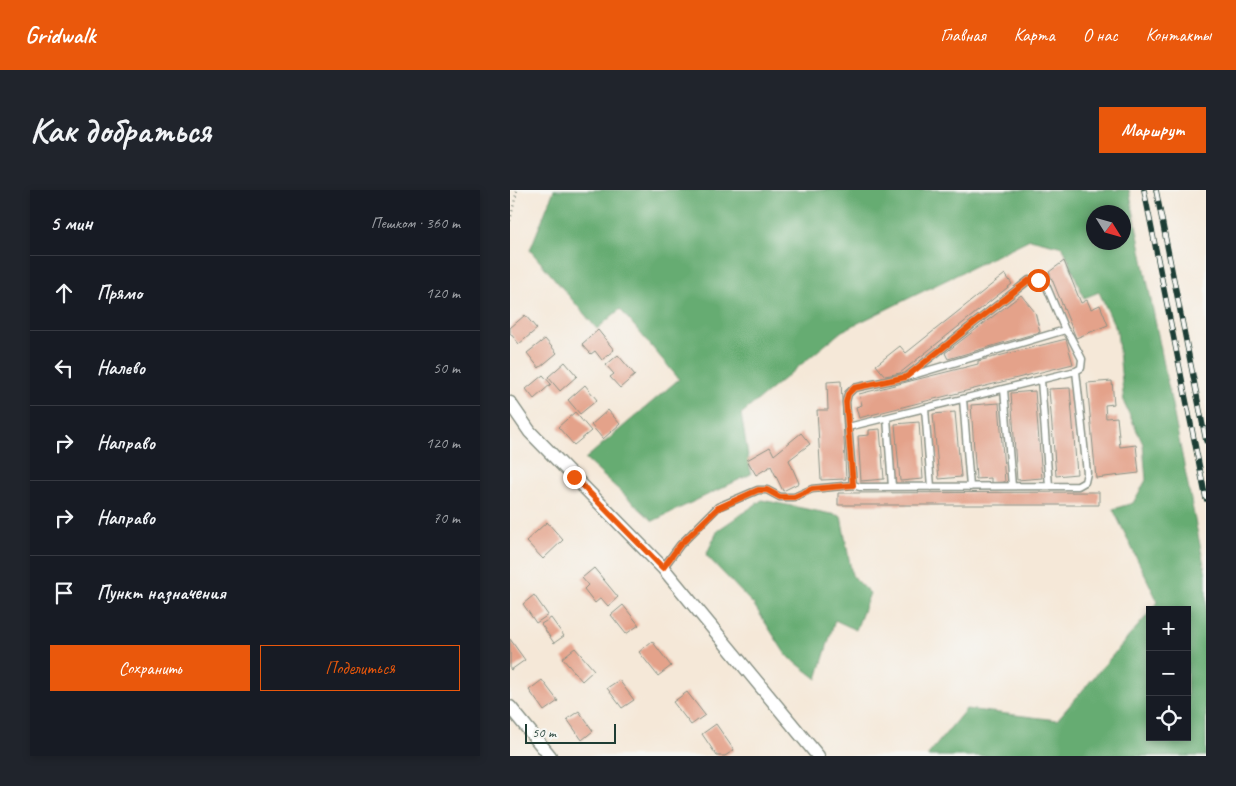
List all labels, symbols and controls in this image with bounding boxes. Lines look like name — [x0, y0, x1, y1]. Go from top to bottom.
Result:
text: Gridwalk — [25, 20, 95, 50]
text: Главная — [941, 24, 986, 46]
text: Карта — [1014, 24, 1055, 46]
text: О нас — [1083, 24, 1118, 46]
text: Контакты — [1146, 24, 1211, 46]
button: Маршрут — [1099, 107, 1206, 153]
text: Как добраться — [30, 108, 211, 153]
north arrow — [1086, 205, 1131, 250]
text: 5 мин — [50, 210, 92, 236]
text: Пешком · 360 m — [371, 213, 460, 233]
route start — [1027, 269, 1050, 292]
icon: ahead — [50, 279, 78, 307]
text: Прямо — [97, 281, 142, 305]
text: 120 m — [426, 283, 460, 303]
icon: left — [50, 354, 78, 382]
text: Налево — [97, 356, 145, 380]
text: 50 m — [433, 358, 460, 378]
icon: right — [50, 429, 78, 457]
text: Направо — [97, 431, 155, 455]
text: 120 m — [426, 433, 460, 453]
route end — [563, 466, 586, 489]
icon: right — [50, 504, 78, 532]
text: Направо — [97, 506, 155, 530]
text: 70 m — [433, 508, 460, 528]
icon: arrive — [50, 579, 78, 607]
text: Пункт назначения — [97, 581, 226, 605]
map controls — [1146, 606, 1191, 741]
button: + — [1146, 606, 1191, 651]
button: Сохранить — [50, 645, 250, 691]
button: Поделиться — [260, 645, 460, 691]
button: − — [1146, 651, 1191, 696]
button: locate — [1146, 696, 1191, 741]
scale bar — [525, 721, 616, 744]
text: 50 m — [532, 724, 556, 741]

